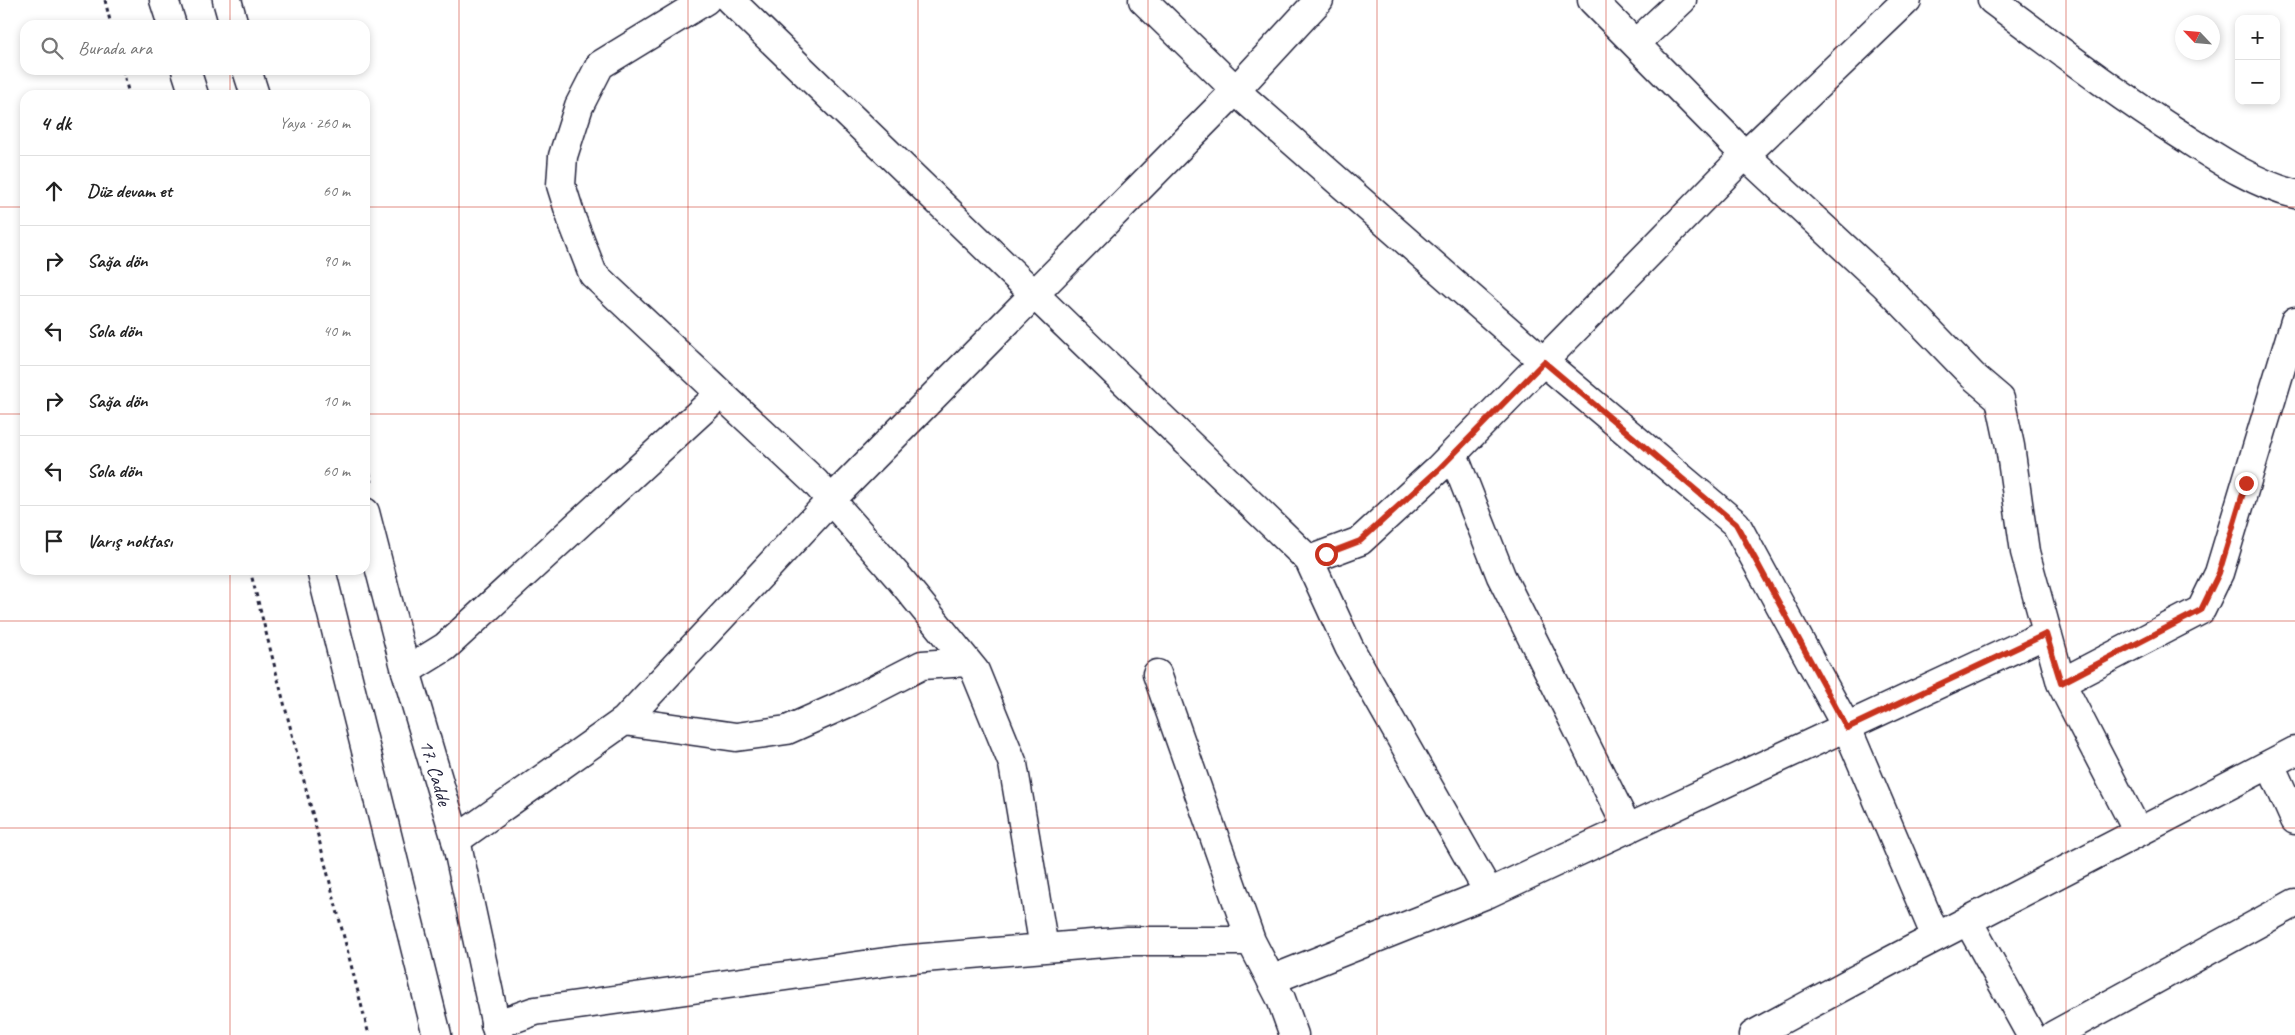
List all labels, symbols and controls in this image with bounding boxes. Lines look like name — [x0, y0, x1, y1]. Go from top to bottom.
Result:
north arrow — [2175, 15, 2220, 60]
map controls — [2235, 15, 2280, 105]
button: + — [2235, 15, 2280, 60]
search box — [20, 20, 370, 75]
icon: search — [38, 34, 66, 62]
text: Burada ara — [78, 36, 152, 60]
button: − — [2235, 60, 2280, 105]
text: 4 dk — [40, 110, 71, 136]
text: Yaya · 260 m — [279, 113, 350, 133]
icon: ahead — [40, 177, 68, 205]
text: Düz devam et — [87, 179, 172, 203]
text: 60 m — [323, 181, 350, 201]
icon: right — [40, 247, 68, 275]
text: Sağa dön — [87, 249, 148, 273]
text: 90 m — [323, 251, 350, 271]
icon: left — [40, 317, 68, 345]
text: Sola dön — [87, 319, 142, 343]
text: 40 m — [323, 321, 350, 341]
icon: right — [40, 387, 68, 415]
text: Sağa dön — [87, 389, 148, 413]
text: 10 m — [323, 391, 350, 411]
icon: left — [40, 457, 68, 485]
text: Sola dön — [87, 459, 142, 483]
text: 60 m — [323, 461, 350, 481]
route end — [2235, 472, 2258, 495]
icon: arrive — [40, 527, 68, 555]
text: Varış noktası — [87, 529, 172, 553]
route start — [1315, 543, 1338, 566]
street label: 17. Cadde — [414, 737, 457, 810]

